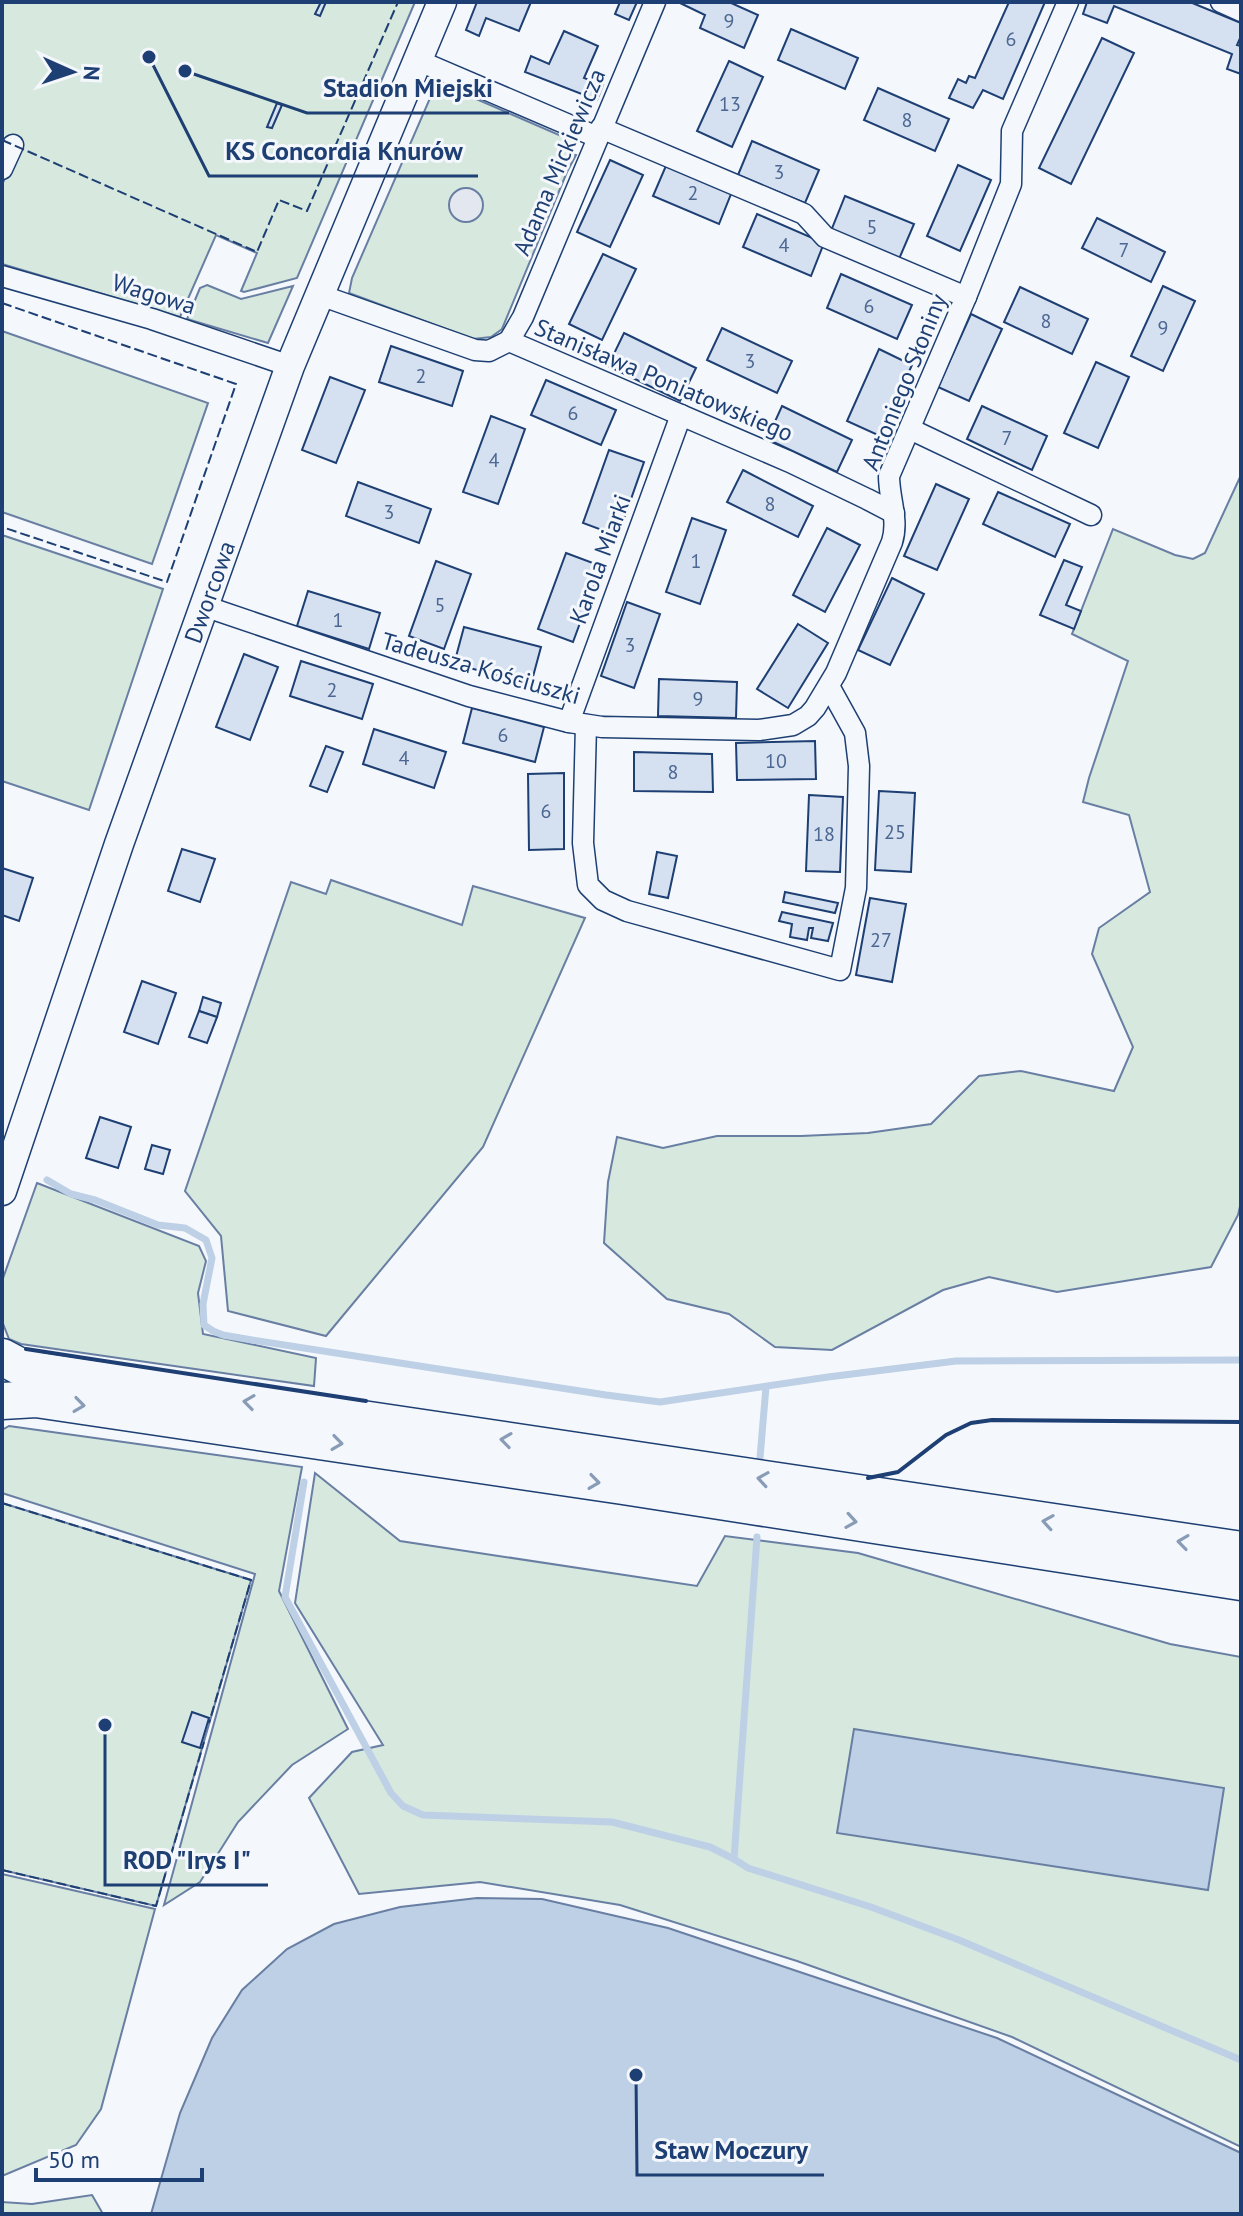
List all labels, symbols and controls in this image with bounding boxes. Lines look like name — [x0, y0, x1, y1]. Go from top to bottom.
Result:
house number: 9 — [724, 8, 734, 34]
house number: 6 — [1006, 26, 1016, 52]
north arrow — [32, 32, 112, 112]
callout: Stadion Miejski — [307, 63, 509, 113]
street label: Adama Mickiewicza — [506, 64, 612, 260]
text: N — [78, 65, 106, 81]
text: Stadion Miejski — [323, 71, 493, 104]
house number: 13 — [719, 91, 741, 117]
house number: 8 — [902, 107, 912, 133]
callout: KS Concordia Knurów — [209, 126, 478, 176]
text: KS Concordia Knurów — [225, 134, 463, 167]
house number: 3 — [774, 159, 784, 185]
house number: 2 — [688, 180, 698, 206]
house number: 5 — [867, 214, 877, 240]
house number: 4 — [779, 232, 790, 258]
house number: 7 — [1119, 237, 1129, 263]
street label: Wagowa — [108, 267, 200, 321]
street label: Antoniego Słoniny — [854, 289, 954, 475]
house number: 6 — [864, 293, 874, 319]
house number: 8 — [1041, 308, 1051, 334]
street label: Stanisława Poniatowskiego — [530, 311, 798, 449]
house number: 9 — [1158, 315, 1168, 341]
house number: 3 — [745, 348, 755, 374]
house number: 2 — [416, 363, 426, 389]
house number: 6 — [568, 400, 578, 426]
house number: 7 — [1002, 425, 1012, 451]
house number: 4 — [489, 447, 500, 473]
street label: Karola Miarki — [562, 490, 638, 628]
house number: 8 — [765, 491, 775, 517]
house number: 3 — [384, 499, 394, 525]
street label: Dworcowa — [177, 536, 242, 647]
house number: 1 — [691, 548, 701, 574]
house number: 5 — [435, 592, 445, 618]
house number: 1 — [333, 607, 343, 633]
street label: Tadeusza Kościuszki — [378, 625, 584, 711]
house number: 3 — [625, 632, 635, 658]
house number: 2 — [327, 677, 337, 703]
house number: 9 — [693, 686, 703, 712]
house number: 6 — [498, 722, 508, 748]
house number: 4 — [399, 745, 410, 771]
house number: 10 — [765, 748, 787, 774]
house number: 8 — [668, 759, 678, 785]
house number: 6 — [541, 798, 551, 824]
house number: 25 — [884, 819, 906, 845]
house number: 18 — [813, 821, 835, 847]
house number: 27 — [870, 927, 892, 953]
one-way arrow — [242, 1394, 256, 1411]
one-way arrow — [73, 1396, 86, 1413]
one-way arrow — [499, 1432, 513, 1449]
one-way arrow — [330, 1434, 343, 1451]
one-way arrow — [756, 1471, 770, 1488]
one-way arrow — [587, 1473, 601, 1490]
one-way arrow — [844, 1512, 857, 1529]
one-way arrow — [1041, 1514, 1055, 1531]
one-way arrow — [1176, 1534, 1190, 1551]
callout: ROD "Irys I" — [105, 1835, 268, 1885]
text: ROD "Irys I" — [123, 1843, 251, 1876]
callout: Staw Moczury — [637, 2125, 824, 2175]
scale bar — [36, 2132, 202, 2182]
text: Staw Moczury — [654, 2133, 808, 2166]
text: 50 m — [48, 2144, 100, 2175]

